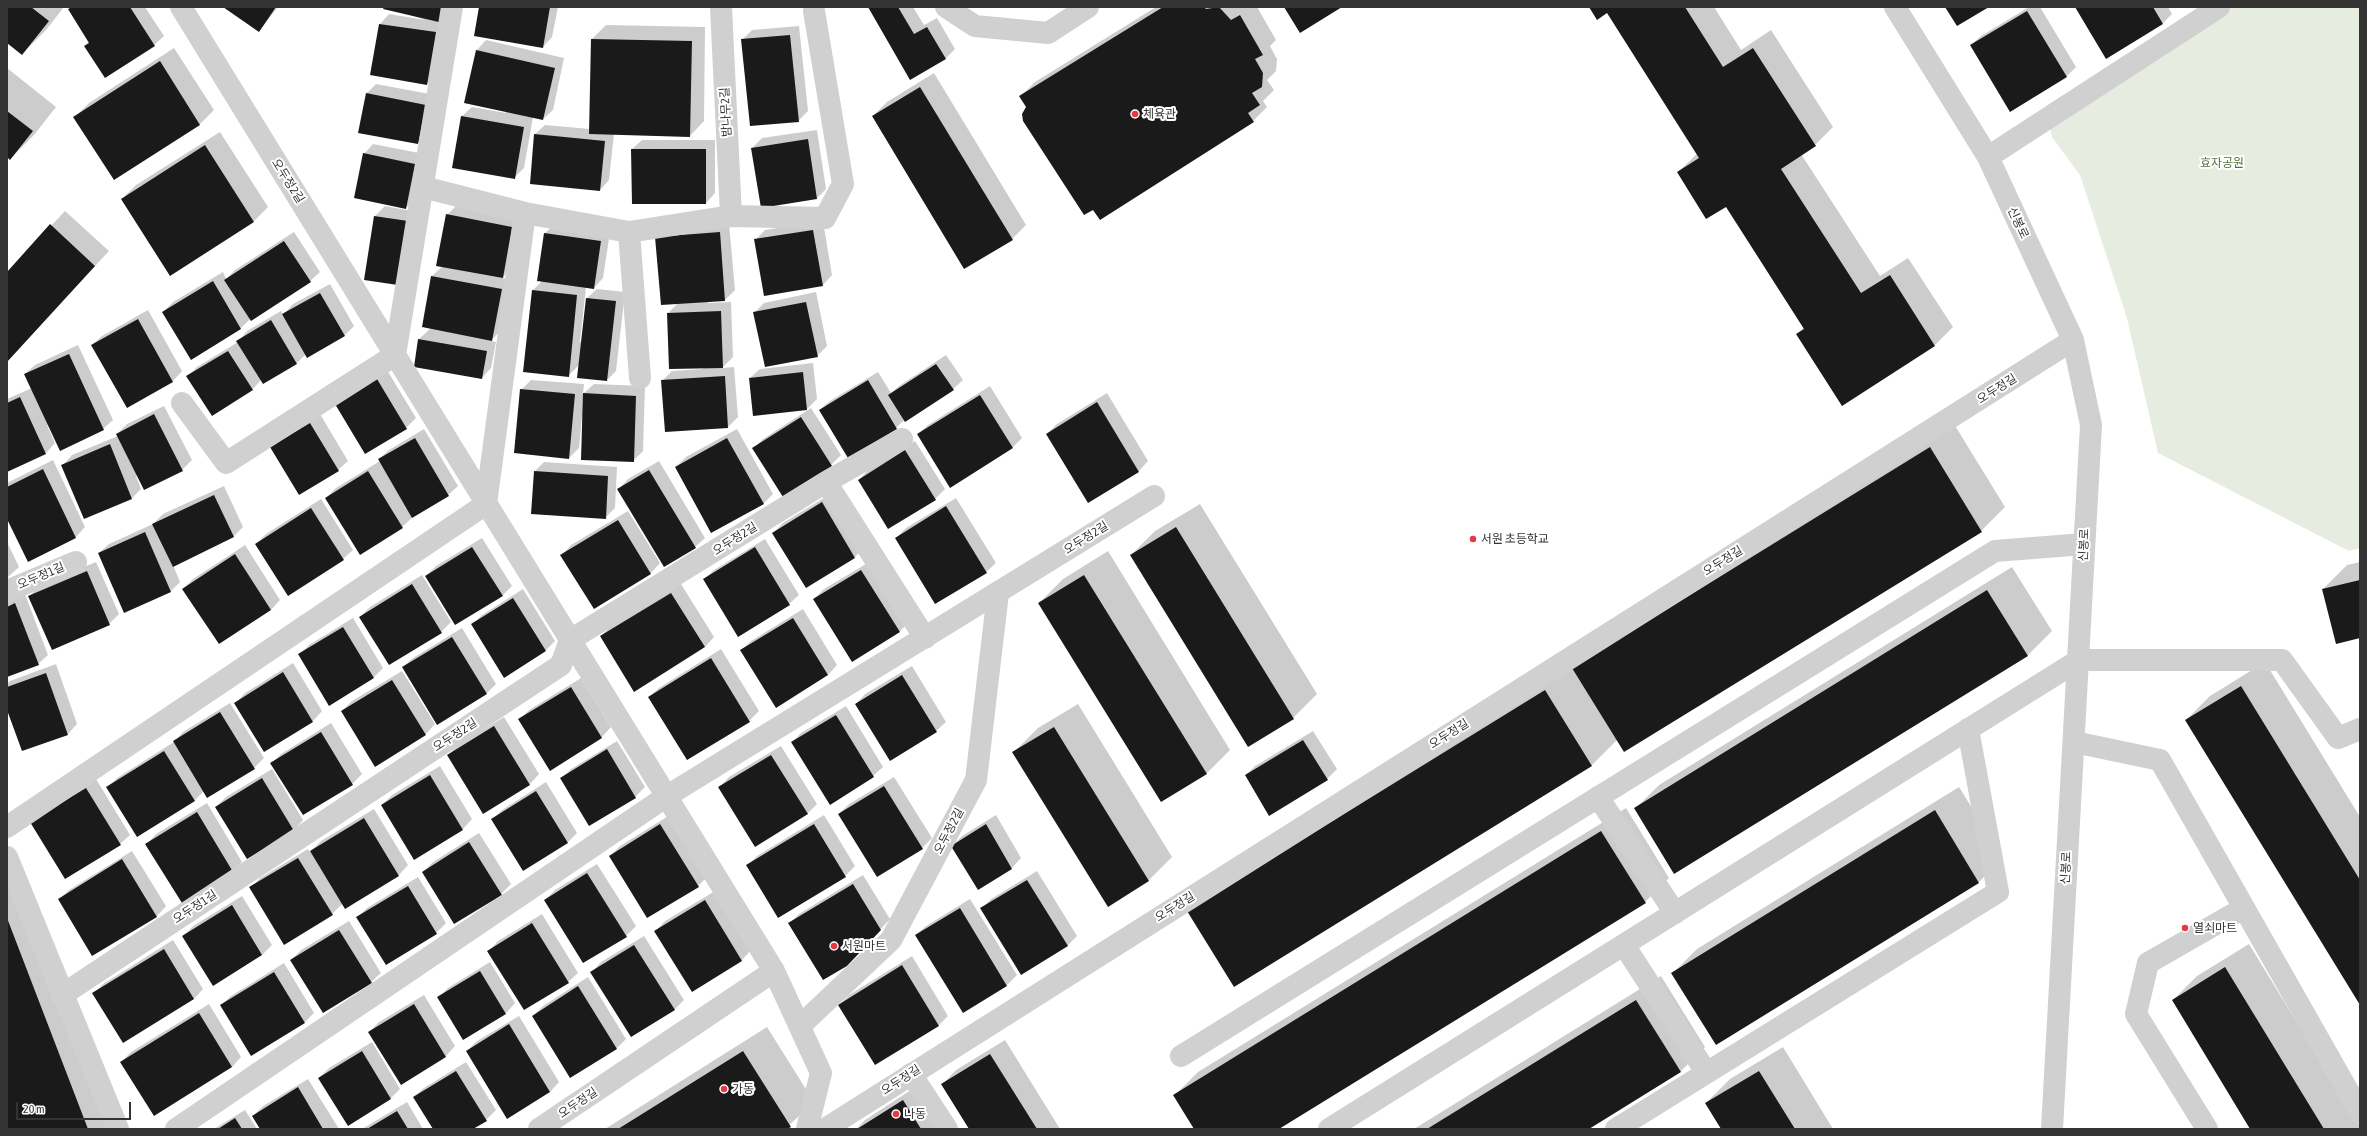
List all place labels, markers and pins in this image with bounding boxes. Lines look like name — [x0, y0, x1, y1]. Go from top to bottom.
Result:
place label: 체육관 — [1143, 107, 1176, 121]
marker: 체육관 — [1130, 109, 1140, 119]
place label: 서원 초등학교 — [1481, 532, 1549, 546]
marker: 서원 초등학교 — [1468, 534, 1478, 544]
place label: 열쇠마트 — [2193, 921, 2237, 935]
marker: 열쇠마트 — [2180, 923, 2190, 933]
place label: 서원마트 — [842, 939, 886, 953]
marker: 서원마트 — [829, 941, 839, 951]
place label: 가동 — [732, 1082, 754, 1096]
marker: 가동 — [719, 1084, 729, 1094]
place label: 나동 — [904, 1107, 926, 1121]
marker: 나동 — [891, 1109, 901, 1119]

